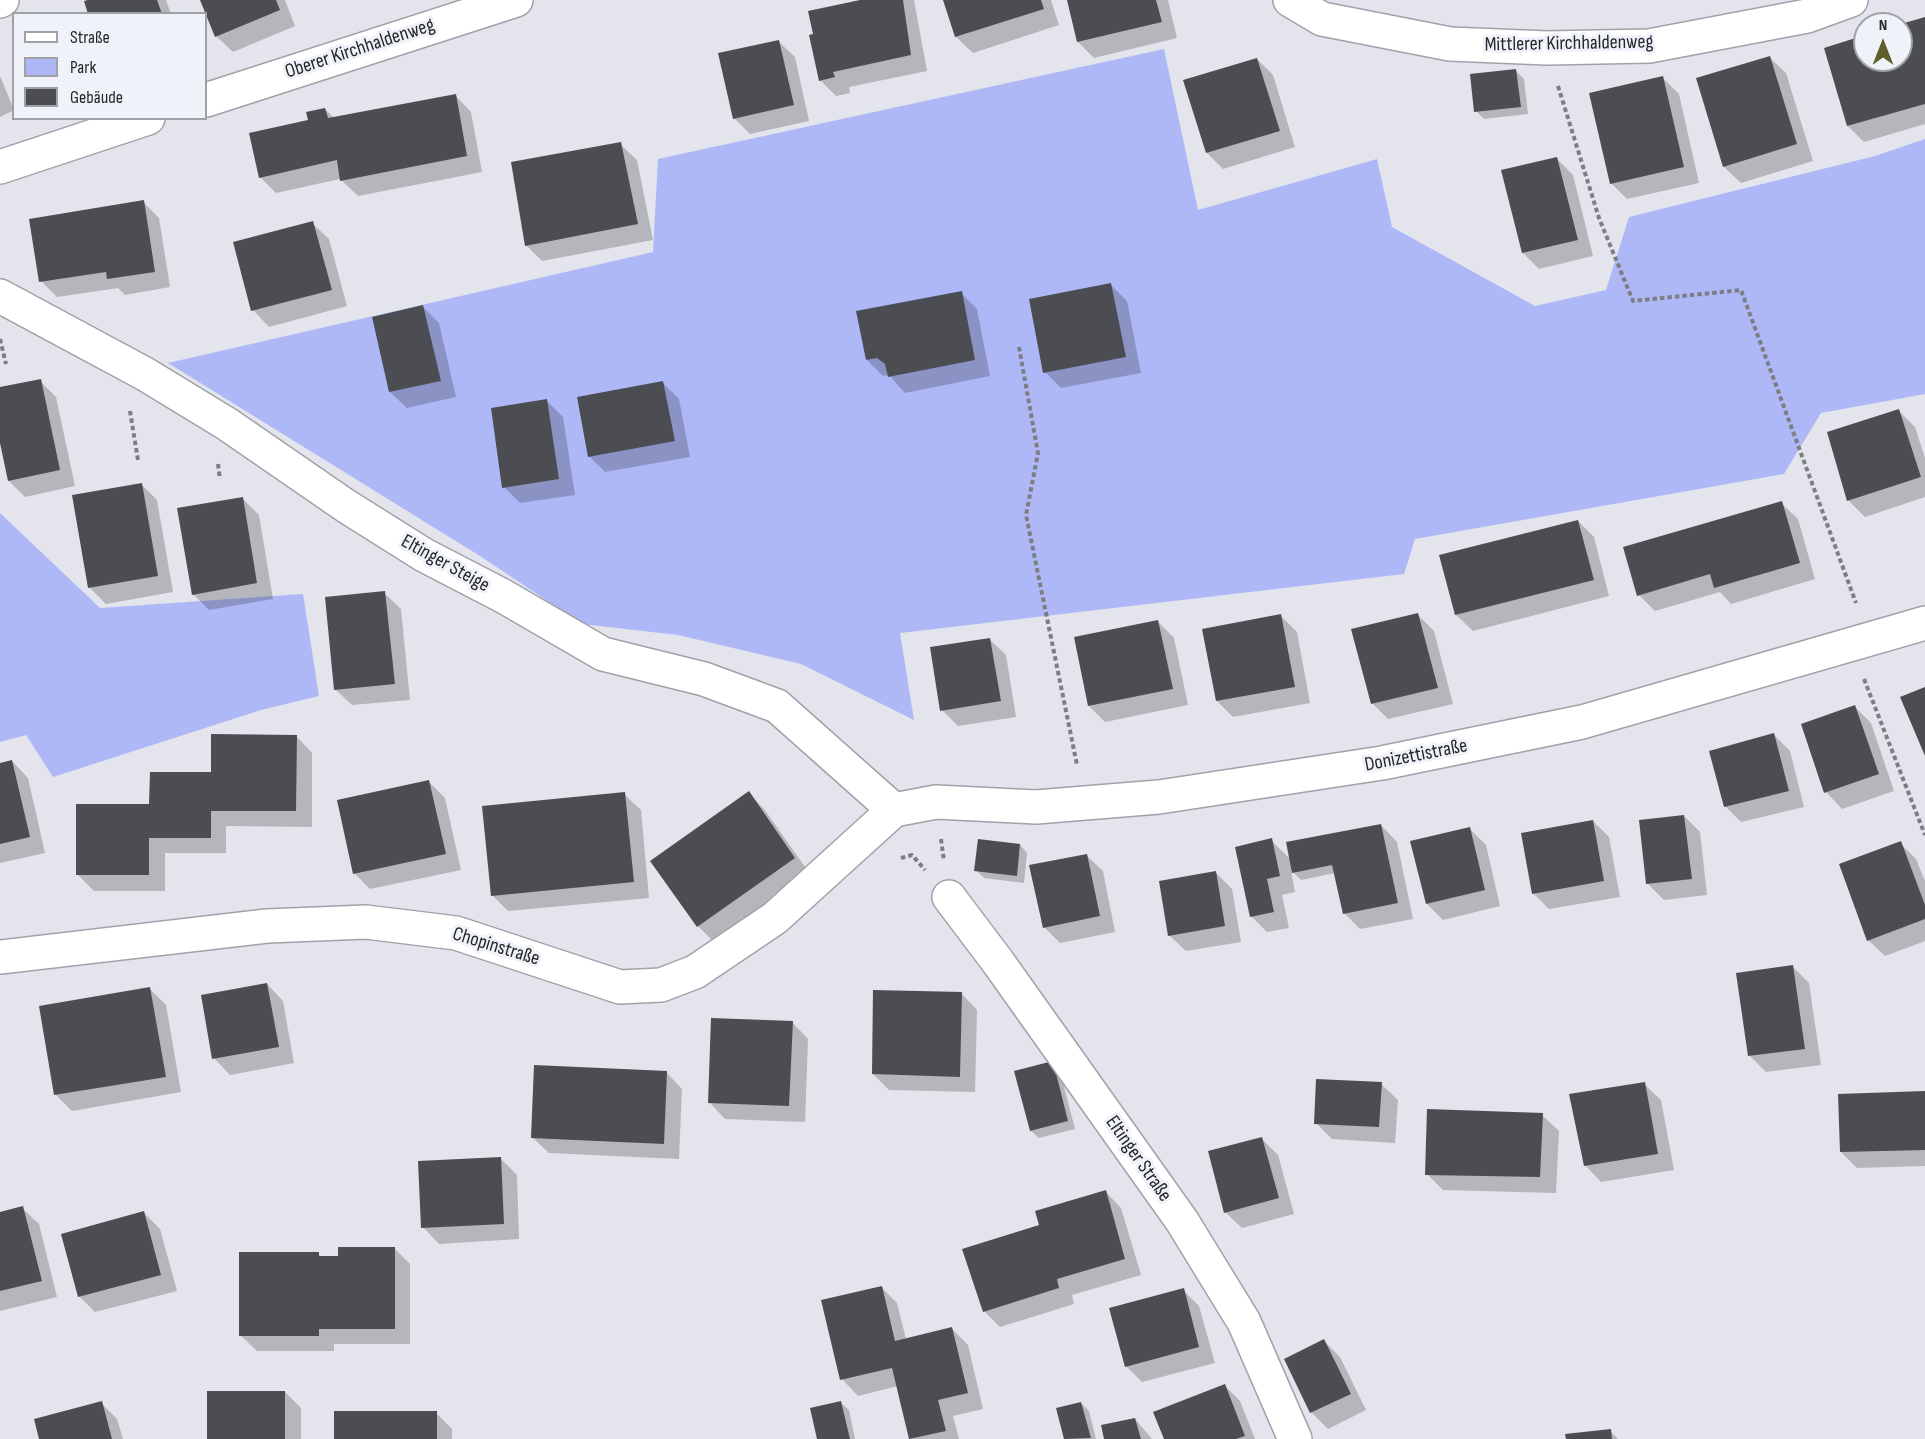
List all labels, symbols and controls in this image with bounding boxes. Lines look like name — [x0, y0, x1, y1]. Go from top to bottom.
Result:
legend — [12, 12, 207, 120]
north arrow — [1853, 12, 1913, 72]
street label: Oberer Kirchhaldenweg — [282, 14, 438, 84]
text: N — [1879, 16, 1887, 35]
text: Straße — [70, 27, 110, 48]
street label: Mittlerer Kirchhaldenweg — [1484, 31, 1654, 57]
text: Park — [70, 57, 96, 78]
text: Gebäude — [70, 87, 123, 108]
street label: Eltinger Steige — [397, 530, 493, 598]
street label: Donizettistraße — [1363, 734, 1469, 778]
street label: Chopinstraße — [449, 922, 543, 972]
street label: Eltinger Straße — [1100, 1111, 1176, 1207]

